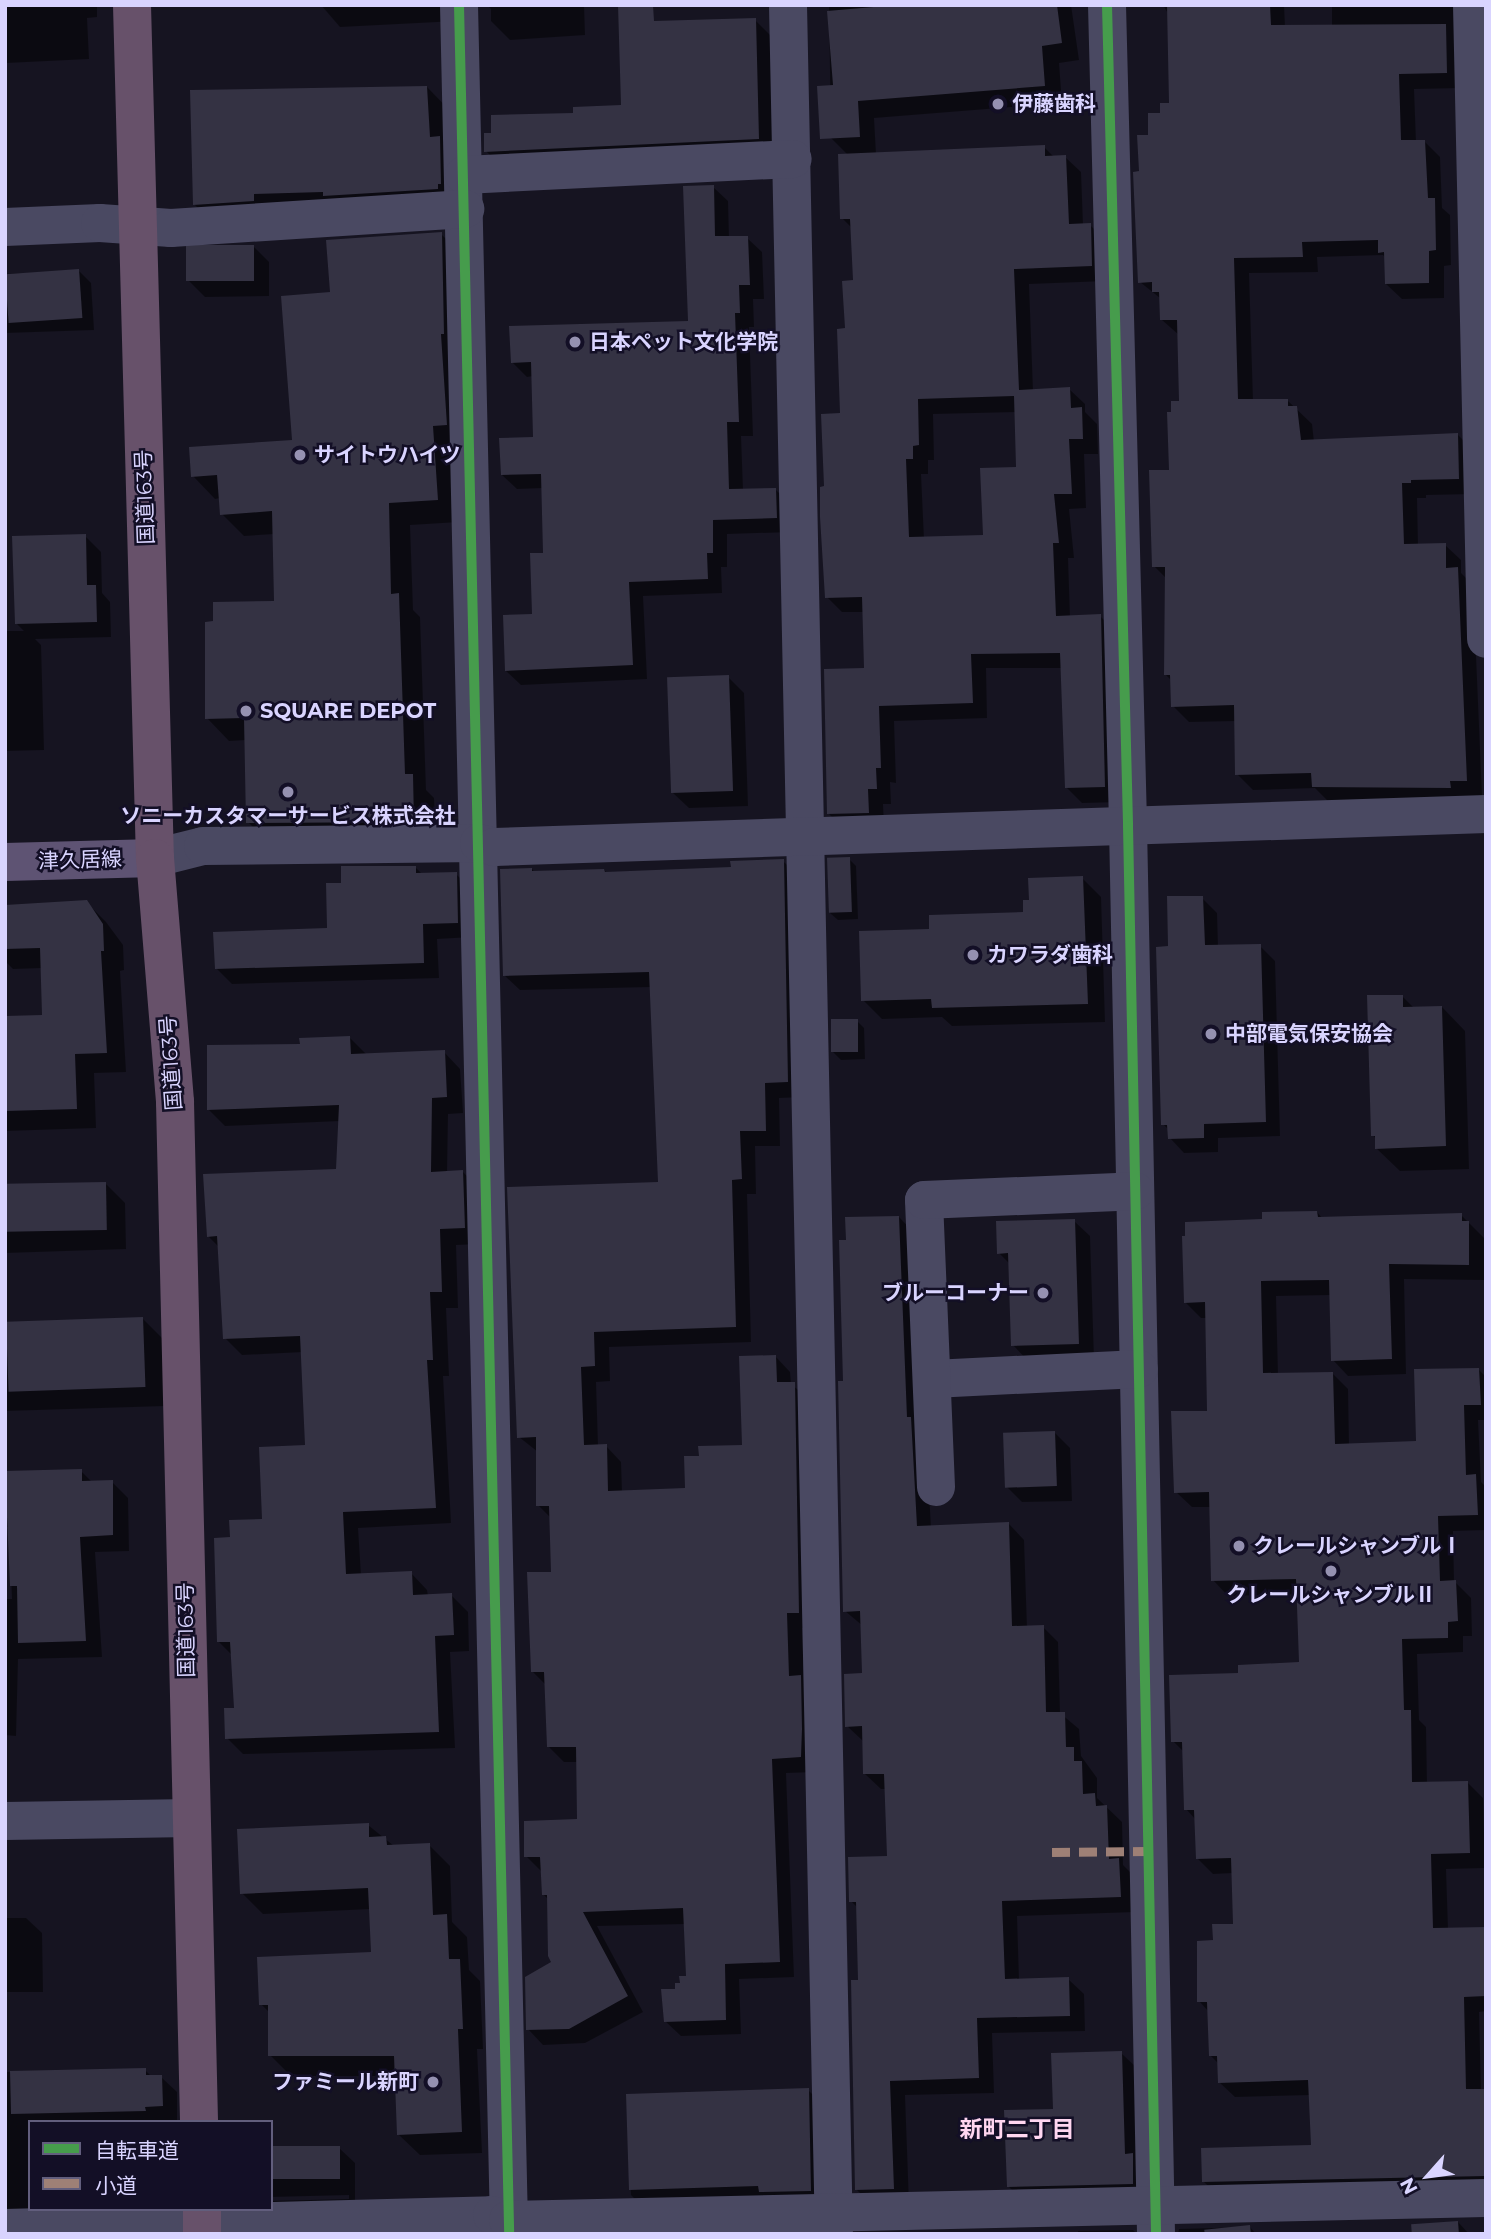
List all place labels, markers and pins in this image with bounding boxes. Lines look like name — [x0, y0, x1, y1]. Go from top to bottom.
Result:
place label: 伊藤歯科 — [1012, 91, 1096, 117]
marker: 伊藤歯科 — [990, 96, 1006, 112]
place label: 日本ペット文化学院 — [589, 329, 778, 355]
marker: 日本ペット文化学院 — [567, 334, 583, 350]
place label: サイトウハイツ — [314, 442, 461, 468]
marker: サイトウハイツ — [292, 447, 308, 463]
place label: SQUARE DEPOT — [260, 698, 436, 724]
marker: SQUARE DEPOT — [238, 703, 254, 719]
marker: ソニーカスタマーサービス株式会社 — [280, 784, 296, 800]
place label: ソニーカスタマーサービス株式会社 — [120, 803, 456, 829]
place label: カワラダ歯科 — [987, 942, 1113, 968]
marker: カワラダ歯科 — [965, 947, 981, 963]
place label: 中部電気保安協会 — [1225, 1021, 1393, 1047]
marker: 中部電気保安協会 — [1203, 1026, 1219, 1042]
place label: ブルーコーナー — [882, 1280, 1029, 1306]
marker: ブルーコーナー — [1035, 1285, 1051, 1301]
place label: クレールシャンブルⅠ — [1253, 1533, 1463, 1559]
marker: クレールシャンブルⅠ — [1231, 1538, 1247, 1554]
marker: クレールシャンブルⅡ — [1323, 1563, 1339, 1579]
place label: クレールシャンブルⅡ — [1226, 1582, 1436, 1608]
place label: ファミール新町 — [272, 2069, 419, 2095]
marker: ファミール新町 — [425, 2074, 441, 2090]

